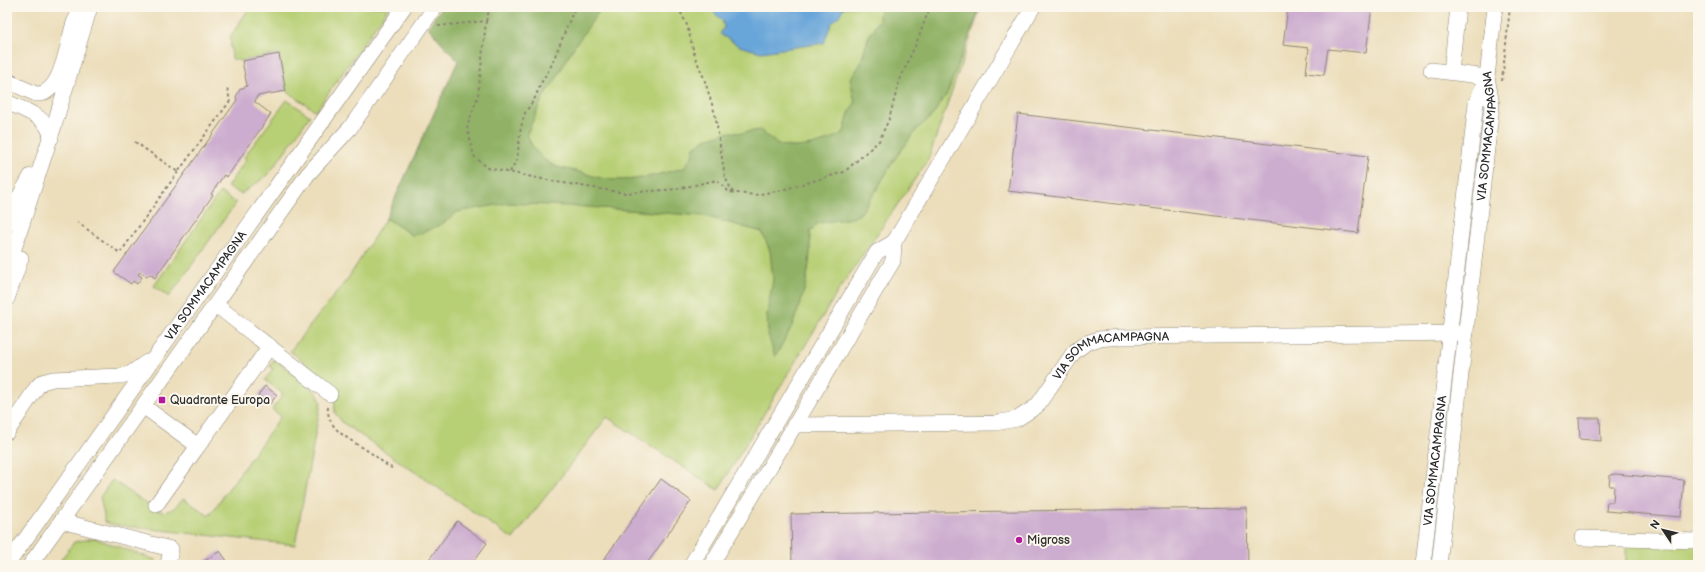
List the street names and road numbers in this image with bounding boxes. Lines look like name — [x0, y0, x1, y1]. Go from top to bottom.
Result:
street label: VIA SOMMACAMPAGNA — [1473, 69, 1500, 202]
street label: VIA SOMMACAMPAGNA — [162, 227, 250, 343]
street label: VIA SOMMACAMPAGNA — [1050, 329, 1170, 383]
street label: VIA SOMMACAMPAGNA — [1420, 394, 1450, 527]

